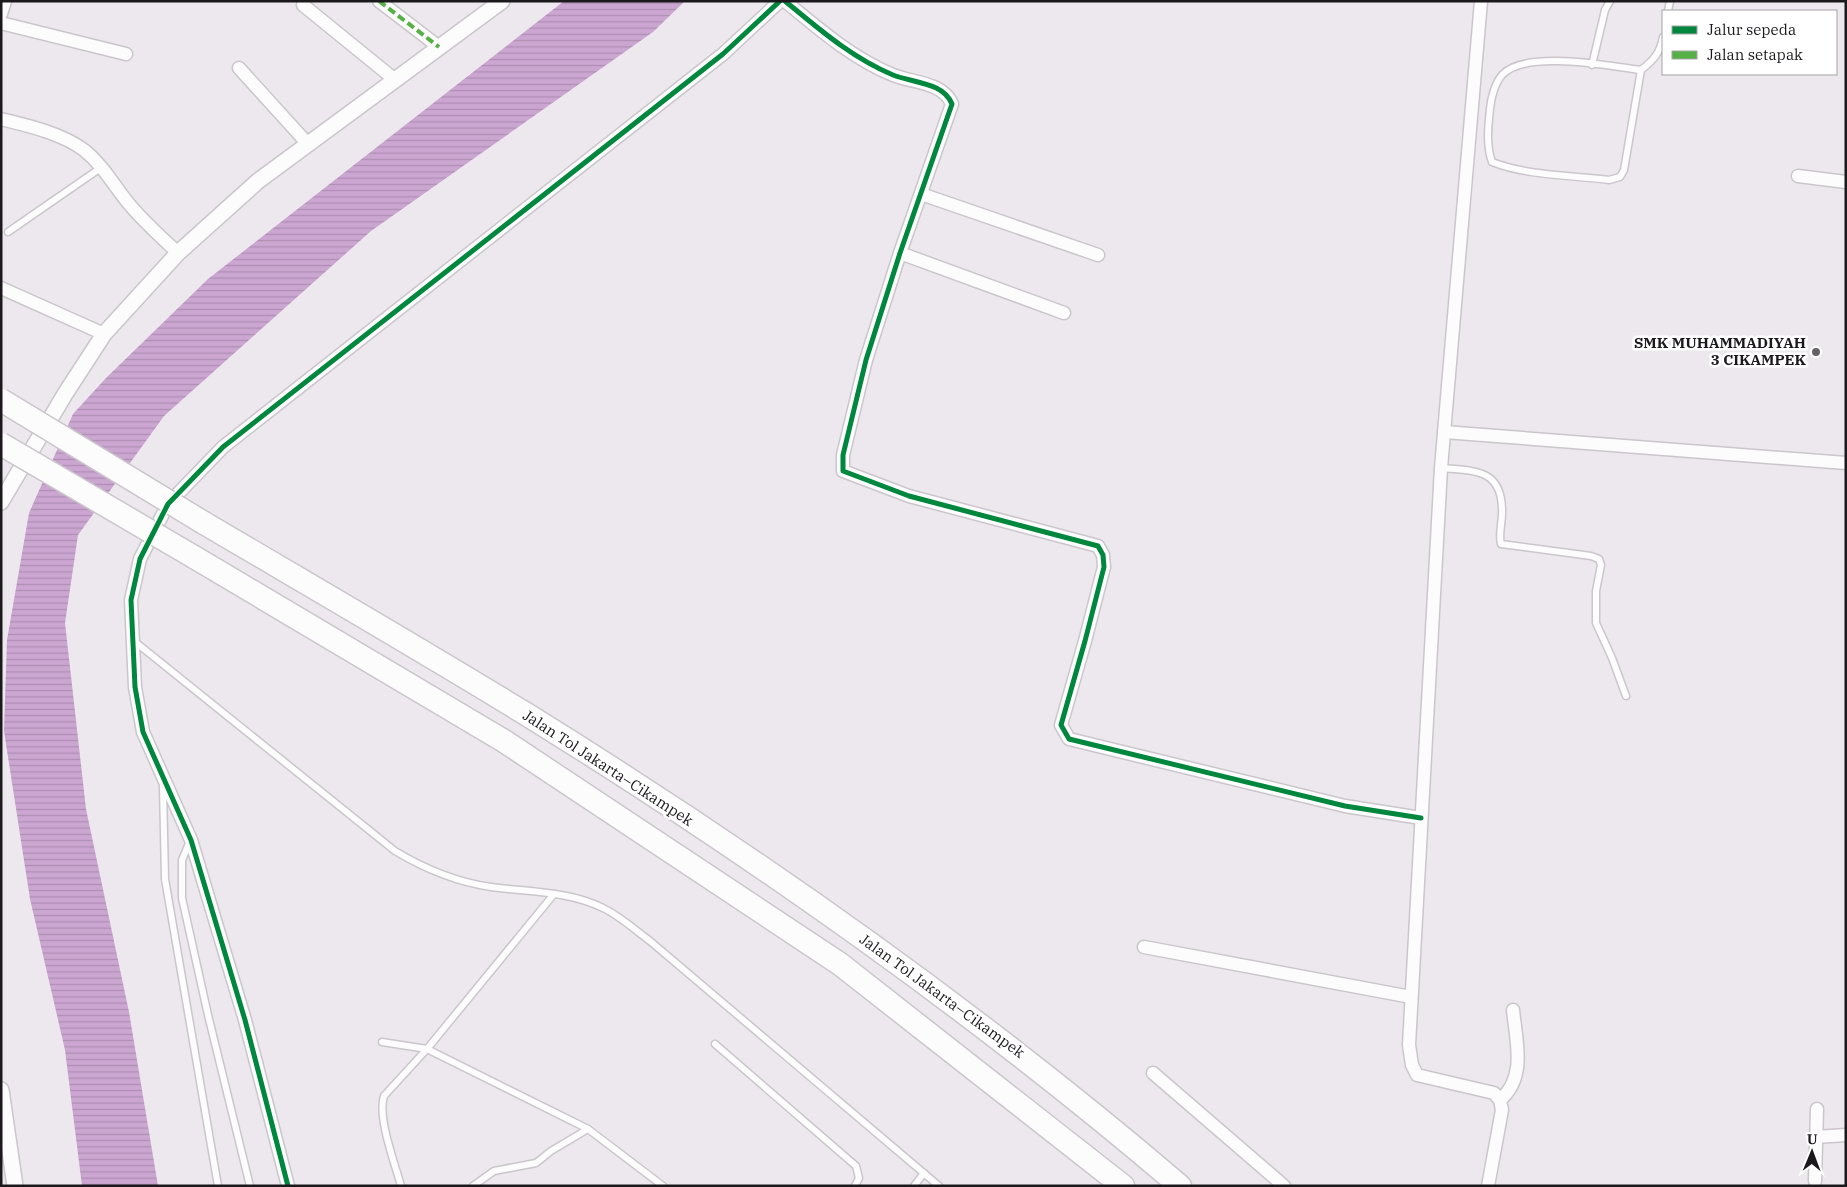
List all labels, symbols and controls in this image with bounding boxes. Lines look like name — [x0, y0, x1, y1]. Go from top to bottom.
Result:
legend — [1662, 10, 1837, 75]
text: Jalur sepeda — [1707, 20, 1796, 39]
text: Jalan setapak — [1707, 45, 1803, 64]
place label: SMK MUHAMMADIYAH 3 CIKAMPEK — [1634, 333, 1806, 369]
marker: SMK MUHAMMADIYAH 3 CIKAMPEK — [1810, 346, 1822, 358]
street label: Jalan Tol Jakarta–Cikampek — [519, 705, 697, 830]
street label: Jalan Tol Jakarta–Cikampek — [856, 929, 1029, 1062]
north arrow — [1787, 1127, 1837, 1177]
text: U — [1807, 1130, 1818, 1148]

